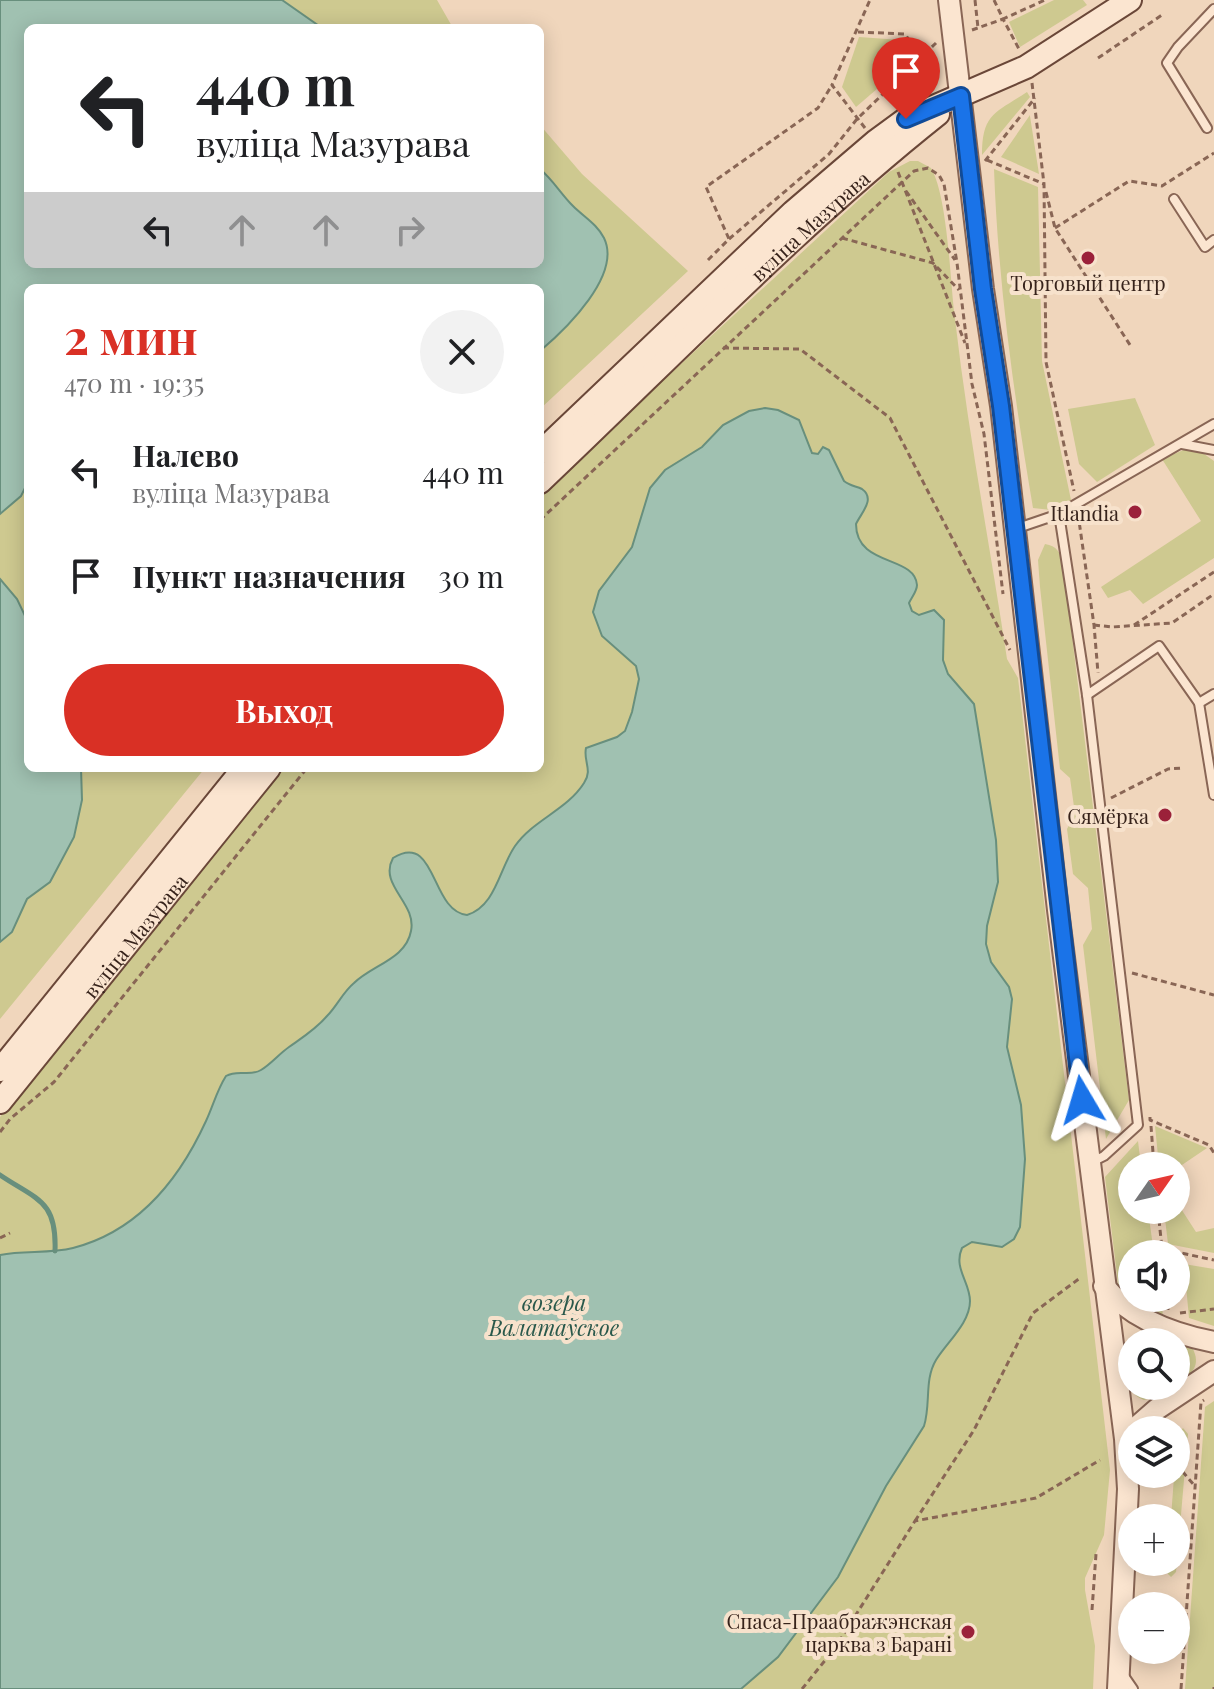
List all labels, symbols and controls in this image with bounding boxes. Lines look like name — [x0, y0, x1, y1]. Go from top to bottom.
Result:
pin — [872, 37, 940, 119]
text: 440 m — [196, 46, 355, 121]
icon: arrive — [884, 49, 928, 93]
icon: left — [64, 56, 168, 160]
text: вуліца Мазурава — [196, 118, 470, 166]
street label: вуліца Мазурава — [744, 164, 875, 286]
icon: left — [136, 208, 180, 252]
icon: ahead — [220, 208, 264, 252]
icon: ahead — [304, 208, 348, 252]
icon: right — [388, 208, 432, 252]
marker: Торговый центр — [1079, 249, 1097, 267]
place label: Торговый центр — [1010, 269, 1166, 296]
text: 2 мин — [64, 303, 197, 367]
button: close — [420, 310, 504, 394]
text: 470 m · 19:35 — [64, 365, 204, 400]
text: Налево — [132, 435, 239, 475]
icon: left — [64, 450, 108, 494]
text: 440 m — [422, 452, 504, 492]
text: вуліца Мазурава — [132, 475, 330, 510]
place label: Itlandia — [1050, 499, 1119, 526]
marker: Itlandia — [1126, 503, 1144, 521]
icon: arrive — [64, 554, 108, 598]
text: Пункт назначения — [132, 556, 406, 596]
text: 30 m — [438, 556, 504, 596]
button: Выход — [64, 664, 504, 756]
place label: Сямёрка — [1067, 802, 1149, 829]
marker: Сямёрка — [1156, 806, 1174, 824]
street label: вуліца Мазурава — [76, 868, 193, 1003]
position arrow — [1040, 1058, 1124, 1142]
north arrow — [1118, 1152, 1190, 1224]
map controls — [1118, 1152, 1190, 1664]
button: sound — [1118, 1240, 1190, 1312]
water label: возера Валатаўское — [488, 1287, 620, 1342]
button: search — [1118, 1328, 1190, 1400]
button: layers — [1118, 1416, 1190, 1488]
button: + — [1118, 1504, 1190, 1576]
button: − — [1118, 1592, 1190, 1664]
place label: Спаса-Праабражэнская царква з Барані — [727, 1607, 952, 1657]
marker: Спаса-Праабражэнская царква з Барані — [959, 1623, 977, 1641]

